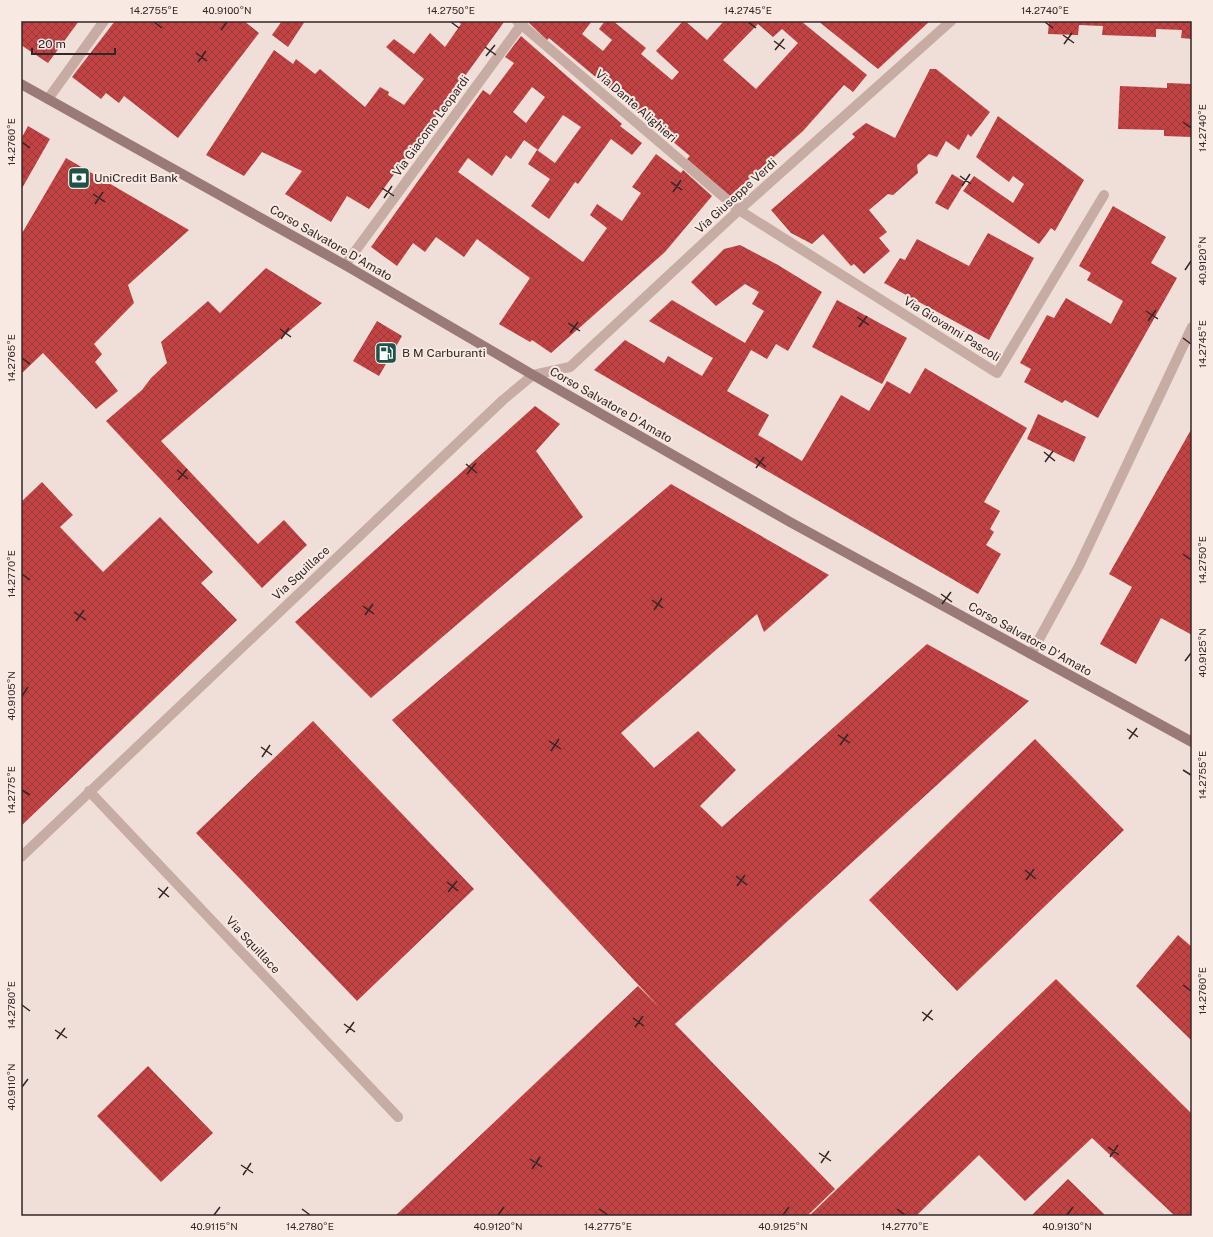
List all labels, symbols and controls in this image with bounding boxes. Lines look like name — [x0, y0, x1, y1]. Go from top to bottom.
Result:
text: 14.2755°E — [130, 4, 178, 16]
text: 40.9100°N — [202, 4, 252, 16]
text: 14.2750°E — [427, 4, 475, 16]
text: 14.2745°E — [724, 4, 772, 16]
text: 14.2740°E — [1021, 4, 1069, 16]
scale bar — [32, 30, 115, 56]
text: 20 m — [38, 37, 66, 51]
street label: Via Dante Alighieri — [592, 67, 680, 145]
street label: Via Giacomo Leopardi — [390, 73, 472, 179]
text: 14.2740°E — [1196, 104, 1208, 152]
text: 14.2760°E — [5, 118, 17, 166]
street label: Via Giuseppe Verdi — [692, 156, 780, 236]
bank icon: UniCredit Bank — [66, 165, 92, 191]
place label: UniCredit Bank — [94, 171, 178, 185]
street label: Corso Salvatore D'Amato — [267, 202, 395, 284]
text: 40.9120°N — [1196, 236, 1208, 286]
street label: Via Giovanni Pascoli — [901, 294, 1003, 364]
text: 14.2745°E — [1196, 320, 1208, 368]
text: 14.2765°E — [5, 334, 17, 382]
fuel station icon: B M Carburanti — [373, 340, 399, 366]
place label: B M Carburanti — [402, 346, 486, 360]
street label: Corso Salvatore D'Amato — [547, 364, 675, 446]
text: 14.2750°E — [1196, 536, 1208, 584]
street label: Via Squillace — [270, 543, 333, 603]
text: 14.2770°E — [5, 550, 17, 598]
street label: Corso Salvatore D'Amato — [966, 599, 1094, 679]
text: 40.9125°N — [1196, 628, 1208, 678]
text: 40.9105°N — [5, 671, 17, 721]
text: 14.2755°E — [1196, 751, 1208, 799]
text: 14.2775°E — [5, 766, 17, 814]
street label: Via Squillace — [223, 914, 283, 977]
text: 14.2760°E — [1196, 967, 1208, 1015]
text: 14.2780°E — [5, 981, 17, 1029]
text: 40.9110°N — [5, 1063, 17, 1111]
text: 40.9115°N — [190, 1220, 238, 1232]
text: 14.2780°E — [286, 1220, 334, 1232]
text: 40.9120°N — [473, 1220, 523, 1232]
text: 14.2775°E — [584, 1220, 632, 1232]
text: 40.9125°N — [758, 1220, 808, 1232]
text: 14.2770°E — [881, 1220, 929, 1232]
text: 40.9130°N — [1042, 1220, 1092, 1232]

